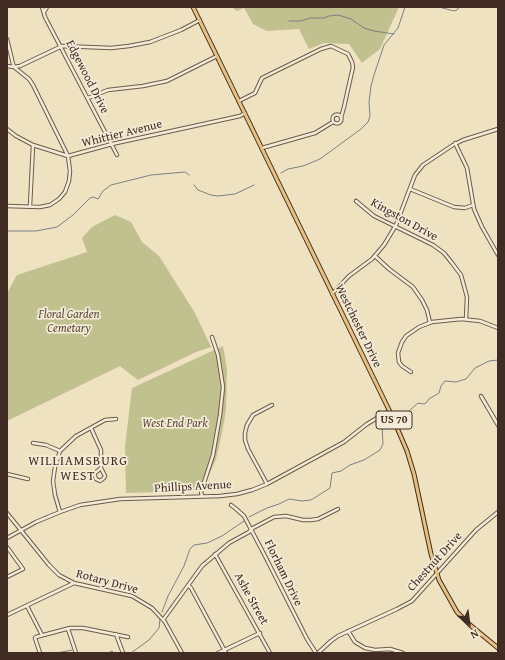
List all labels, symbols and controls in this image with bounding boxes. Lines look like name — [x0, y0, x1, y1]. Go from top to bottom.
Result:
street label: Edgewood Drive — [62, 38, 112, 116]
street label: Whittier Avenue — [80, 117, 164, 151]
street label: Kingston Drive — [368, 196, 440, 244]
street label: Westchester Drive — [332, 282, 384, 370]
park label: Floral Garden Cemetary — [38, 308, 100, 336]
road number: US 70 — [376, 411, 412, 429]
park label: West End Park — [142, 417, 208, 431]
district label: WILLIAMSBURG WEST — [28, 454, 128, 485]
street label: Phillips Avenue — [154, 478, 232, 496]
street label: Chestnut Drive — [405, 529, 465, 595]
street label: Florham Drive — [261, 537, 305, 609]
street label: Rotary Drive — [75, 567, 139, 597]
street label: Ashe Street — [231, 570, 271, 628]
north arrow — [449, 604, 489, 644]
text: N — [468, 626, 482, 643]

